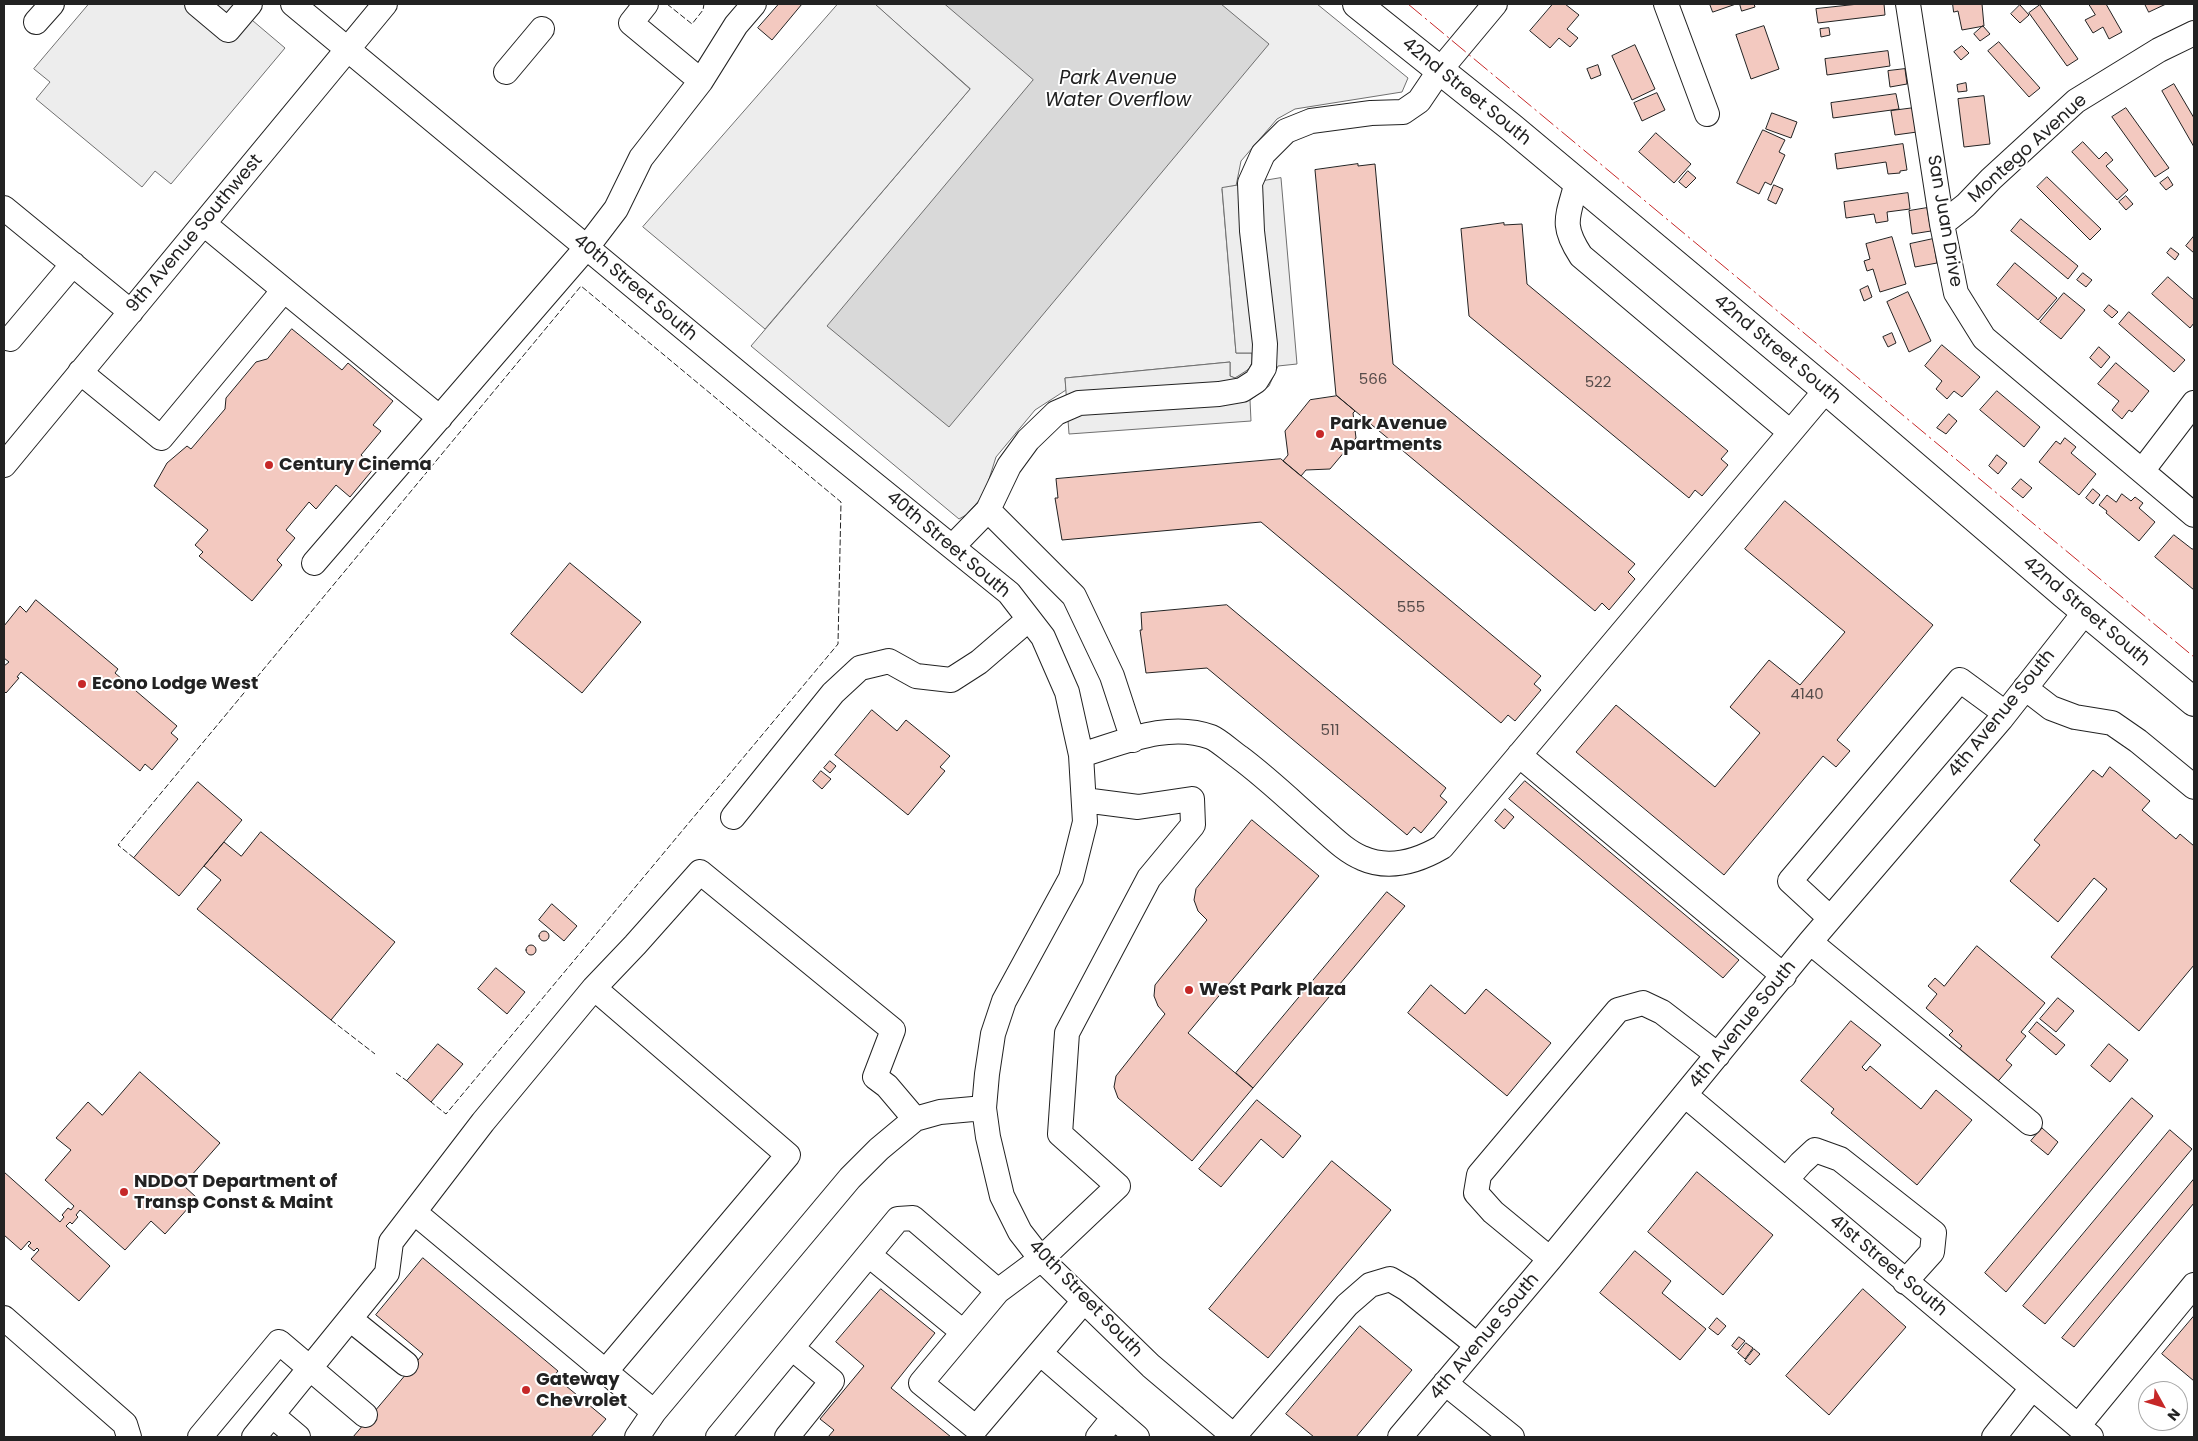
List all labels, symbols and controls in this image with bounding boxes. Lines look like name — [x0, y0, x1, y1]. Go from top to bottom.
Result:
street label: 42nd Street South — [1397, 33, 1535, 151]
water label: Park Avenue Water Overflow — [1045, 68, 1191, 112]
street label: Montego Avenue — [1964, 90, 2092, 208]
street label: 9th Avenue Southwest — [122, 150, 268, 318]
street label: San Juan Drive — [1922, 153, 1966, 289]
street label: 40th Street South — [569, 230, 701, 346]
street label: 42nd Street South — [1709, 291, 1845, 409]
house number: 566 — [1359, 371, 1387, 389]
house number: 522 — [1585, 374, 1611, 392]
place label: Park Avenue Apartments — [1330, 413, 1447, 456]
marker: Park Avenue Apartments — [1314, 428, 1326, 440]
place label: Century Cinema — [279, 454, 432, 476]
marker: Century Cinema — [263, 459, 275, 471]
street label: 40th Street South — [882, 487, 1014, 603]
street label: 42nd Street South — [2018, 553, 2154, 671]
house number: 555 — [1397, 599, 1425, 617]
street label: 4th Avenue South — [1944, 646, 2060, 782]
place label: Econo Lodge West — [92, 673, 258, 695]
marker: Econo Lodge West — [76, 678, 88, 690]
house number: 4140 — [1790, 686, 1824, 704]
house number: 511 — [1320, 722, 1340, 740]
street label: 4th Avenue South — [1685, 957, 1801, 1093]
place label: West Park Plaza — [1199, 979, 1346, 1001]
marker: West Park Plaza — [1183, 984, 1195, 996]
place label: NDDOT Department of Transp Const & Maint — [134, 1171, 337, 1214]
marker: NDDOT Department of Transp Const & Maint — [118, 1186, 130, 1198]
street label: 41st Street South — [1825, 1210, 1951, 1322]
street label: 40th Street South — [1024, 1236, 1146, 1362]
street label: 4th Avenue South — [1426, 1269, 1544, 1405]
place label: Gateway Chevrolet — [536, 1369, 627, 1412]
north arrow — [2138, 1381, 2188, 1431]
marker: Gateway Chevrolet — [520, 1384, 532, 1396]
text: N — [2163, 1404, 2185, 1425]

